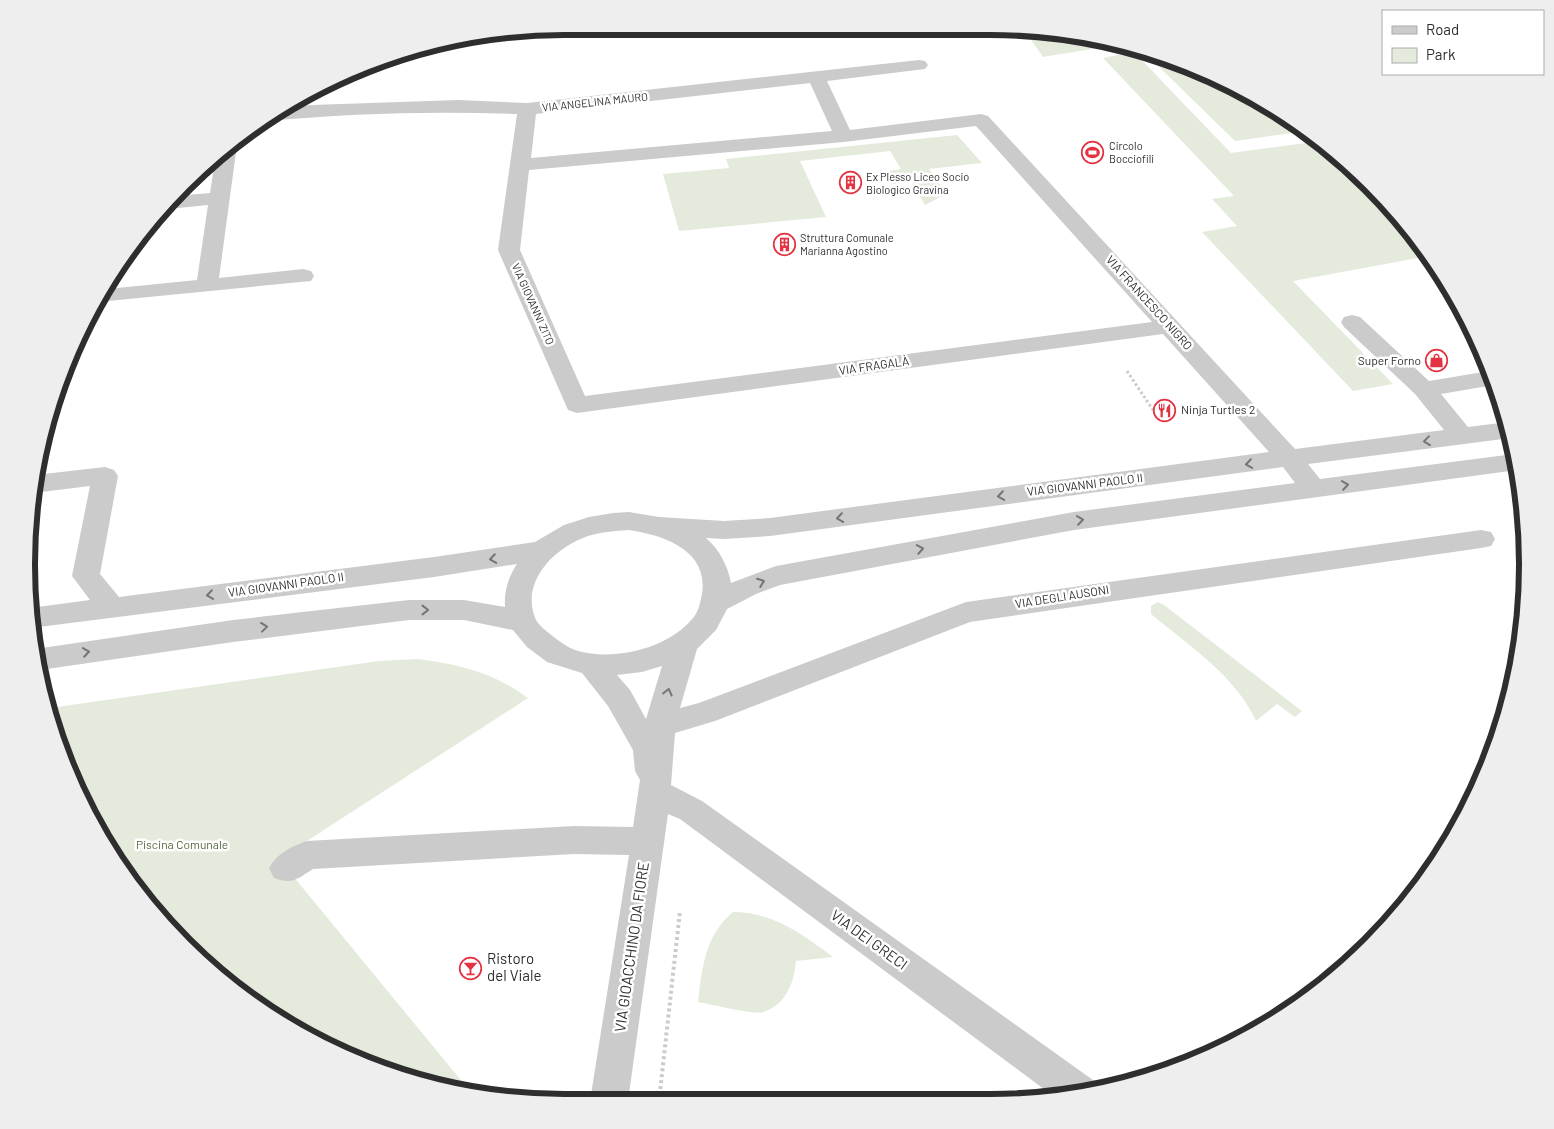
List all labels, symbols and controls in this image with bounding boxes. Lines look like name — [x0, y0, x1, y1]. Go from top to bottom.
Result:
legend — [1382, 10, 1544, 75]
text: Road — [1426, 20, 1459, 38]
text: Park — [1426, 45, 1456, 63]
street label: VIA ANGELINA MAURO — [541, 89, 649, 114]
place label: Circolo Bocciofili — [1109, 139, 1154, 165]
sports icon: Circolo Bocciofili — [1081, 140, 1105, 164]
place label: Ex Plesso Liceo Socio Biologico Gravina — [866, 170, 969, 196]
building icon: Ex Plesso Liceo Socio Biologico Gravina — [838, 171, 862, 195]
place label: Struttura Comunale Marianna Agostino — [800, 231, 894, 257]
building icon: Struttura Comunale Marianna Agostino — [772, 232, 796, 256]
street label: VIA FRANCESCO NIGRO — [1104, 252, 1196, 352]
street label: VIA GIOVANNI ZITO — [510, 261, 557, 347]
shop icon: Super Forno — [1425, 349, 1449, 373]
street label: VIA FRAGALÀ — [838, 353, 910, 377]
place label: Super Forno — [1358, 353, 1421, 367]
restaurant icon: Ninja Turtles 2 — [1153, 398, 1177, 422]
place label: Ninja Turtles 2 — [1181, 402, 1255, 416]
one-way arrow — [1423, 435, 1431, 446]
one-way arrow — [1244, 458, 1252, 469]
street label: VIA GIOVANNI PAOLO II — [1026, 470, 1144, 498]
one-way arrow — [1341, 480, 1349, 491]
one-way arrow — [996, 490, 1005, 500]
one-way arrow — [835, 512, 844, 522]
one-way arrow — [1075, 516, 1084, 526]
one-way arrow — [915, 545, 924, 555]
one-way arrow — [489, 553, 497, 563]
street label: VIA GIOVANNI PAOLO II — [227, 569, 345, 599]
one-way arrow — [756, 577, 764, 587]
street label: VIA DEGLI AUSONI — [1014, 582, 1110, 610]
one-way arrow — [206, 589, 214, 600]
one-way arrow — [422, 605, 430, 615]
one-way arrow — [260, 622, 268, 633]
one-way arrow — [82, 647, 90, 658]
one-way arrow — [663, 689, 673, 697]
park label: Piscina Comunale — [136, 837, 228, 851]
street label: VIA GIOACCHINO DA FIORE — [610, 861, 652, 1033]
street label: VIA DEI GRECI — [828, 905, 911, 973]
place label: Ristoro del Viale — [487, 949, 541, 984]
bar icon: Ristoro del Viale — [459, 956, 483, 980]

